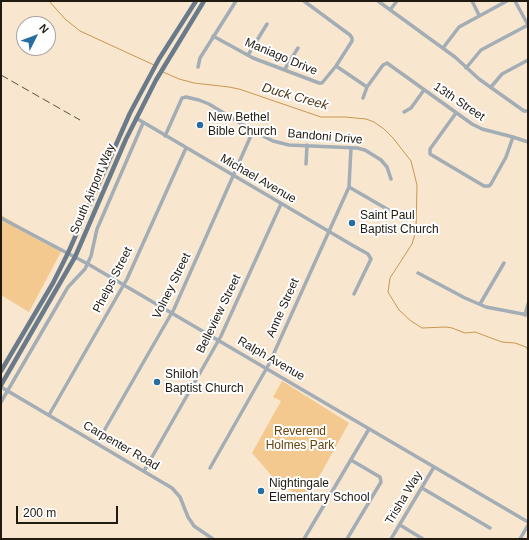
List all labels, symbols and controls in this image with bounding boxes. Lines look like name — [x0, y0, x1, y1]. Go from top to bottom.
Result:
north arrow — [16, 16, 56, 56]
text: N — [37, 22, 51, 36]
street label: Maniago Drive — [243, 35, 319, 79]
water label: Duck Creek — [260, 80, 330, 114]
street label: 13th Street — [431, 80, 487, 124]
place label: New Bethel Bible Church — [208, 111, 277, 139]
marker: New Bethel Bible Church — [195, 120, 205, 130]
street label: Bandoni Drive — [287, 127, 363, 147]
street label: South Airport Way — [67, 142, 119, 236]
street label: Michael Avenue — [218, 151, 298, 207]
place label: Saint Paul Baptist Church — [360, 209, 439, 237]
marker: Saint Paul Baptist Church — [347, 218, 357, 228]
street label: Phelps Street — [90, 245, 136, 315]
street label: Volney Street — [150, 251, 194, 321]
street label: Belleview Street — [194, 272, 244, 356]
street label: Anne Street — [264, 276, 302, 340]
street label: Ralph Avenue — [235, 334, 307, 384]
place label: Shiloh Baptist Church — [165, 368, 244, 396]
marker: Shiloh Baptist Church — [152, 377, 162, 387]
street label: Carpenter Road — [80, 418, 162, 474]
park label: Reverend Holmes Park — [266, 425, 334, 453]
street label: Trisha Way — [382, 469, 426, 527]
place label: Nightingale Elementary School — [269, 477, 370, 505]
marker: Nightingale Elementary School — [256, 486, 266, 496]
scale bar — [18, 498, 120, 524]
text: 200 m — [23, 506, 56, 520]

